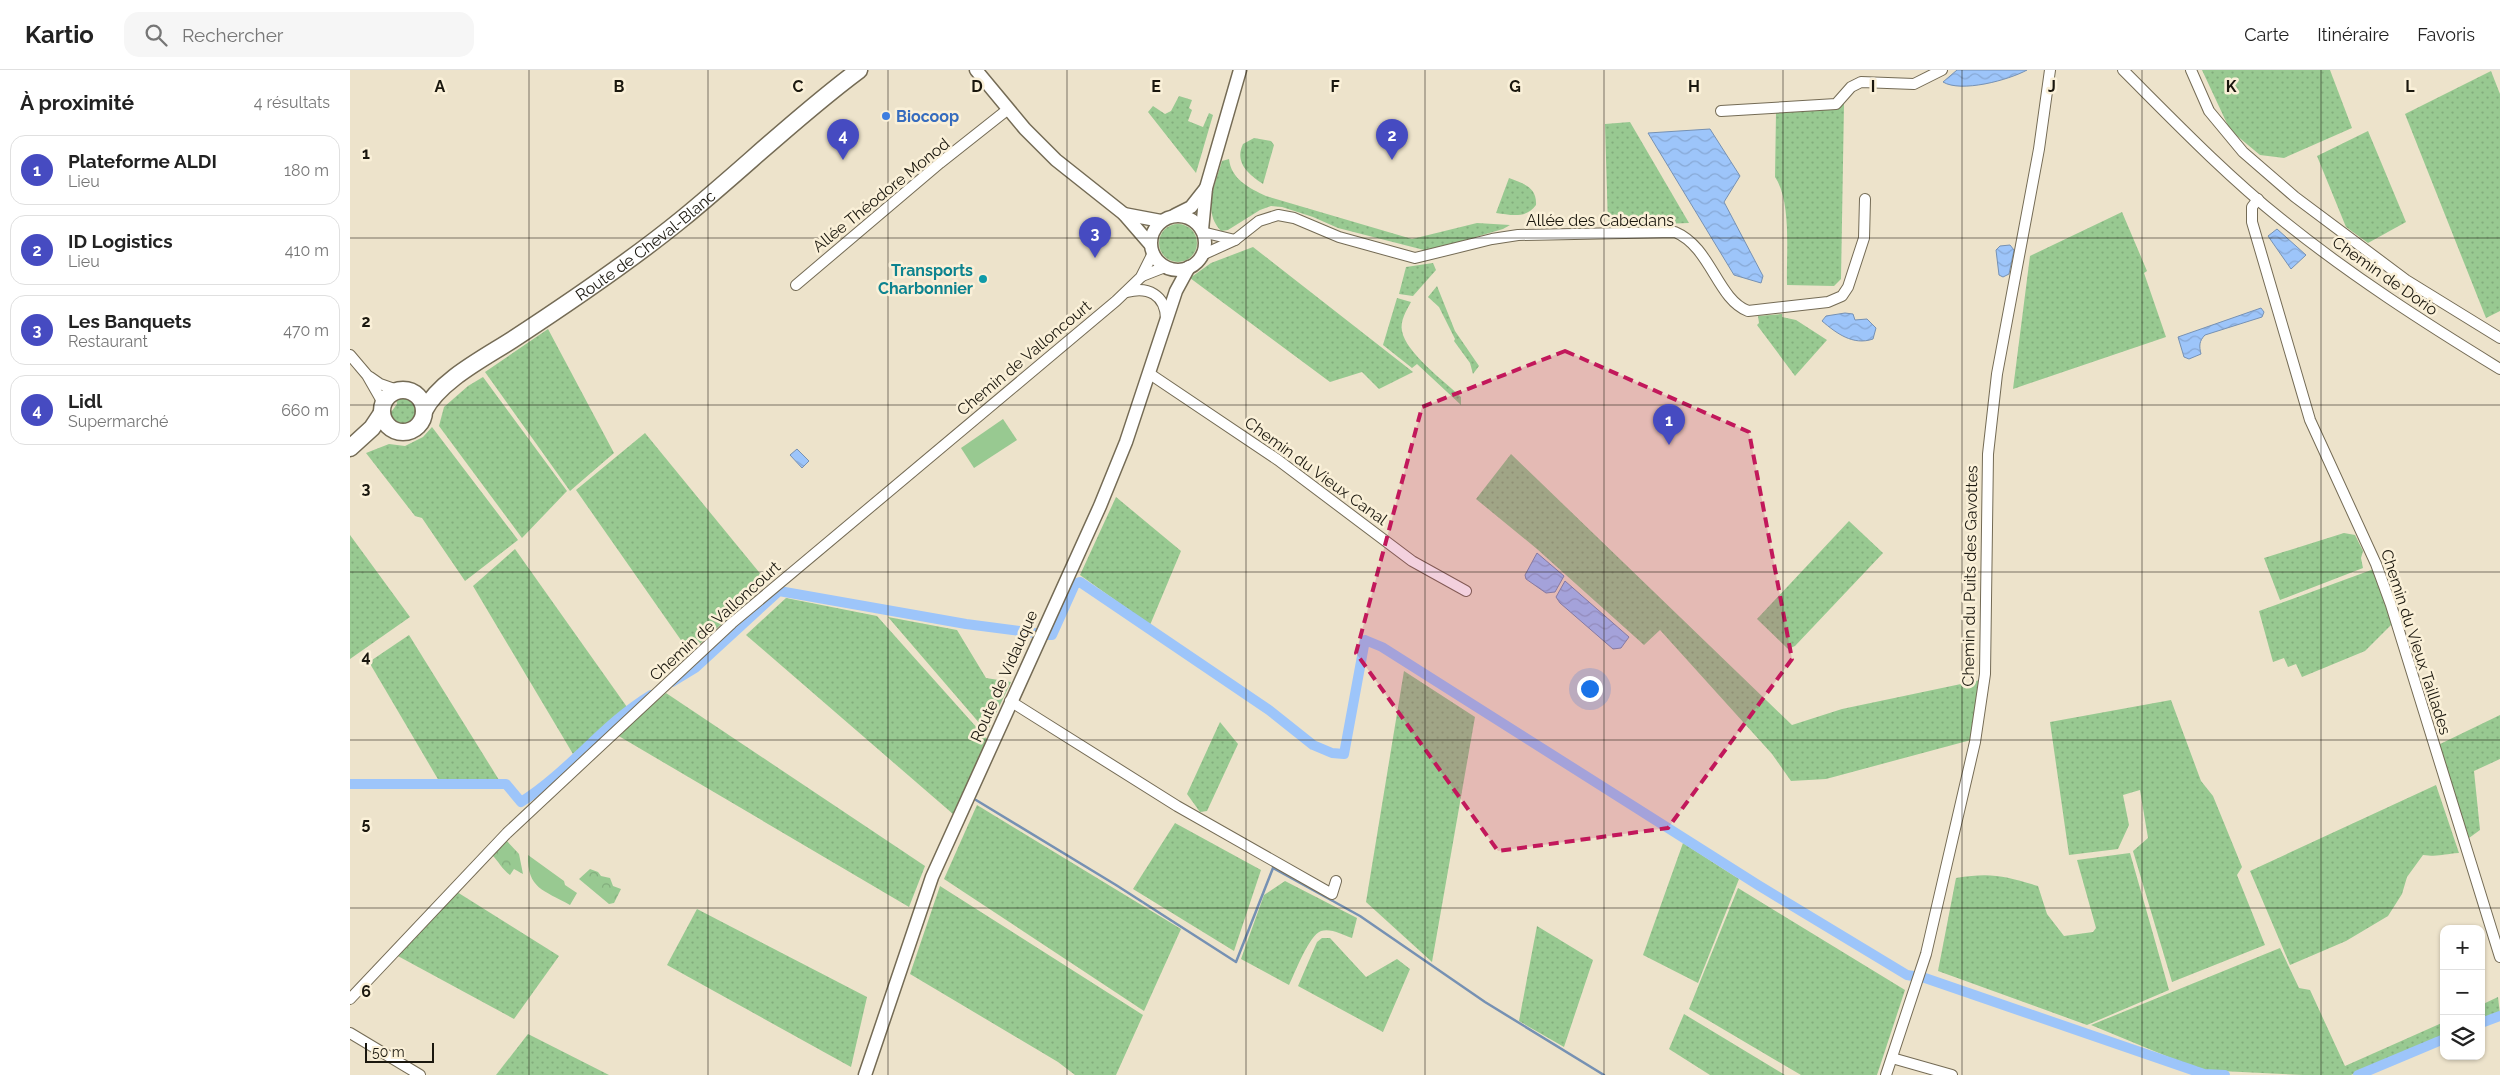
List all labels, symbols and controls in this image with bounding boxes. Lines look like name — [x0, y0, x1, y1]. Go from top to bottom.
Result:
search box — [124, 12, 474, 57]
text: Kartio — [25, 20, 94, 49]
icon: search — [142, 21, 170, 49]
text: Rechercher — [182, 24, 284, 46]
text: Carte — [2244, 24, 2289, 45]
text: Itinéraire — [2317, 24, 2389, 45]
text: Favoris — [2417, 24, 2475, 45]
text: A — [435, 77, 446, 96]
text: B — [614, 77, 625, 96]
text: C — [793, 77, 804, 96]
text: D — [971, 77, 983, 96]
text: E — [1151, 77, 1161, 96]
text: F — [1330, 77, 1340, 96]
text: G — [1509, 77, 1521, 96]
text: H — [1688, 77, 1700, 96]
text: I — [1871, 77, 1875, 96]
text: J — [2048, 77, 2056, 96]
text: K — [2226, 77, 2237, 96]
text: L — [2405, 77, 2415, 96]
text: À proximité — [20, 90, 134, 115]
text: 4 résultats — [254, 93, 330, 112]
place label: Biocoop — [896, 107, 959, 126]
marker: Biocoop — [880, 110, 892, 122]
pin: 4 — [827, 119, 859, 160]
pin: 2 — [1376, 119, 1408, 160]
street label: Allée Théodore Monod — [809, 134, 953, 256]
text: 1 — [362, 144, 370, 163]
text: Plateforme ALDI — [68, 150, 217, 172]
text: 1 — [33, 161, 41, 180]
text: 180 m — [284, 161, 329, 180]
text: Lieu — [68, 172, 100, 191]
street label: Route de Cheval-Blanc — [572, 186, 719, 304]
street label: Allée des Cabedans — [1526, 211, 1674, 230]
pin: 3 — [1079, 217, 1111, 258]
text: ID Logistics — [68, 230, 173, 252]
street label: Chemin de Dorio — [2329, 233, 2441, 319]
text: 2 — [32, 241, 42, 260]
text: 410 m — [285, 241, 329, 260]
text: Lieu — [68, 252, 100, 271]
place label: Transports Charbonnier — [878, 261, 973, 298]
marker: Transports Charbonnier — [977, 273, 989, 285]
street label: Chemin de Valloncourt — [953, 296, 1095, 420]
text: Les Banquets — [68, 310, 191, 332]
text: 2 — [361, 312, 371, 331]
text: 3 — [33, 321, 41, 340]
text: 470 m — [283, 321, 329, 340]
text: Restaurant — [68, 332, 148, 351]
text: Lidl — [68, 390, 102, 412]
text: 4 — [32, 401, 42, 420]
text: 660 m — [281, 401, 329, 420]
pin: 1 — [1653, 404, 1685, 445]
text: Supermarché — [68, 412, 168, 431]
street label: Chemin du Vieux Canal — [1241, 413, 1392, 530]
street label: Chemin du Puits des Gavottes — [1959, 465, 1981, 687]
text: 3 — [362, 479, 371, 498]
street label: Chemin du Vieux Taillades — [2377, 547, 2455, 737]
street label: Chemin de Valloncourt — [646, 557, 785, 685]
street label: Route de Vidauque — [966, 607, 1042, 745]
text: 4 — [361, 647, 371, 666]
your location — [1577, 676, 1603, 702]
text: 5 — [362, 814, 371, 833]
map controls — [2440, 925, 2485, 1060]
button: + — [2440, 925, 2485, 970]
button: − — [2440, 970, 2485, 1015]
text: 6 — [361, 982, 371, 1001]
button: layers — [2440, 1015, 2485, 1060]
scale bar — [365, 1040, 434, 1063]
text: 50 m — [372, 1044, 405, 1060]

